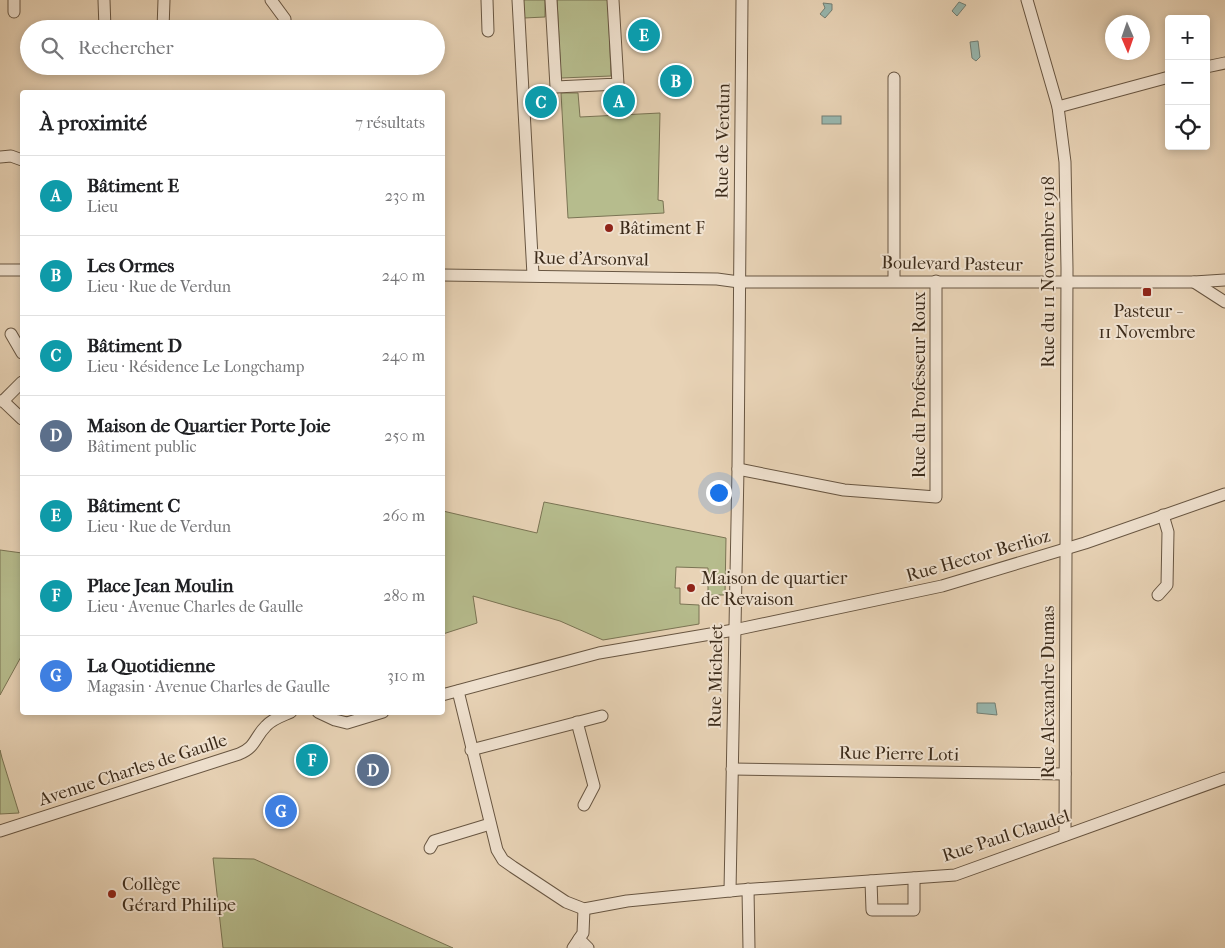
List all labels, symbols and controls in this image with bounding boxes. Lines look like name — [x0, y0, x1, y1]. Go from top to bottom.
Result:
north arrow — [1105, 15, 1150, 60]
map controls — [1165, 15, 1210, 150]
button: + — [1165, 15, 1210, 60]
pin: E — [628, 16, 660, 54]
search box — [20, 20, 445, 75]
icon: search — [38, 34, 66, 62]
text: Rechercher — [78, 37, 174, 59]
button: − — [1165, 60, 1210, 105]
pin: B — [660, 62, 692, 100]
pin: A — [603, 82, 635, 120]
street label: Rue de Verdun — [711, 82, 735, 199]
pin: C — [525, 83, 557, 121]
button: locate — [1165, 105, 1210, 150]
text: À proximité — [40, 111, 147, 135]
text: 7 résultats — [355, 113, 425, 132]
text: Bâtiment E — [87, 175, 179, 197]
street label: Rue du 11 Novembre 1918 — [1038, 176, 1059, 368]
text: A — [51, 186, 61, 205]
text: 230 m — [385, 186, 425, 205]
text: Lieu — [87, 197, 118, 216]
place label: Bâtiment F — [619, 218, 705, 239]
marker: Bâtiment F — [603, 222, 615, 234]
street label: Rue d'Arsonval — [533, 247, 649, 271]
street label: Boulevard Pasteur — [881, 252, 1023, 276]
text: Les Ormes — [87, 255, 174, 277]
text: B — [51, 266, 61, 285]
text: 240 m — [382, 266, 425, 285]
text: Lieu · Rue de Verdun — [87, 277, 231, 296]
marker: Pasteur - 11 Novembre — [1141, 286, 1153, 298]
street label: Rue du Professeur Roux — [909, 291, 930, 478]
place label: Pasteur - 11 Novembre — [1098, 301, 1196, 343]
text: Bâtiment D — [87, 335, 182, 357]
text: C — [51, 346, 61, 365]
text: 240 m — [382, 346, 425, 365]
text: Lieu · Résidence Le Longchamp — [87, 357, 304, 376]
text: Maison de Quartier Porte Joie — [87, 415, 331, 437]
text: D — [50, 426, 62, 445]
text: 250 m — [384, 426, 425, 445]
text: Bâtiment public — [87, 437, 197, 456]
your location — [706, 480, 732, 506]
text: Bâtiment C — [87, 495, 180, 517]
text: E — [51, 506, 61, 525]
text: 260 m — [383, 506, 425, 525]
text: Lieu · Rue de Verdun — [87, 517, 231, 536]
street label: Rue Hector Berlioz — [904, 525, 1052, 587]
place label: Maison de quartier de Revaison — [701, 568, 848, 610]
text: Place Jean Moulin — [87, 575, 234, 597]
marker: Maison de quartier de Revaison — [685, 582, 697, 594]
text: F — [52, 586, 60, 605]
text: 280 m — [383, 586, 425, 605]
text: Lieu · Avenue Charles de Gaulle — [87, 597, 303, 616]
street label: Rue Alexandre Dumas — [1038, 605, 1059, 778]
street label: Rue Michelet — [705, 623, 727, 728]
text: La Quotidienne — [87, 655, 215, 677]
text: G — [50, 666, 62, 685]
text: 310 m — [387, 666, 425, 685]
text: Magasin · Avenue Charles de Gaulle — [87, 677, 330, 696]
street label: Avenue Charles de Gaulle — [35, 730, 230, 811]
pin: F — [296, 741, 328, 779]
street label: Rue Pierre Loti — [839, 742, 960, 766]
pin: D — [357, 751, 389, 789]
pin: G — [265, 792, 297, 830]
street label: Rue Paul Claudel — [940, 806, 1072, 866]
place label: Collège Gérard Philipe — [122, 874, 236, 916]
marker: Collège Gérard Philipe — [106, 888, 118, 900]

